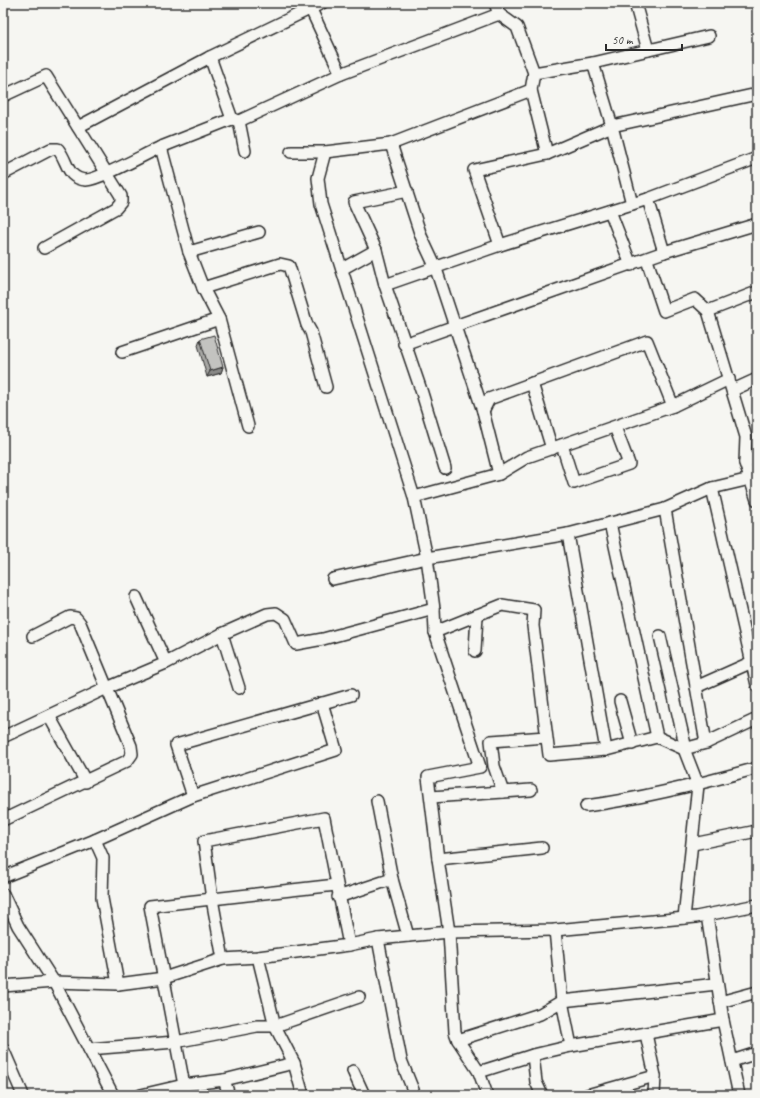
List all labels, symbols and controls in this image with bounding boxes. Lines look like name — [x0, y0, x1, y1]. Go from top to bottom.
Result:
scale bar — [606, 26, 682, 52]
text: 50 m — [612, 32, 634, 48]

